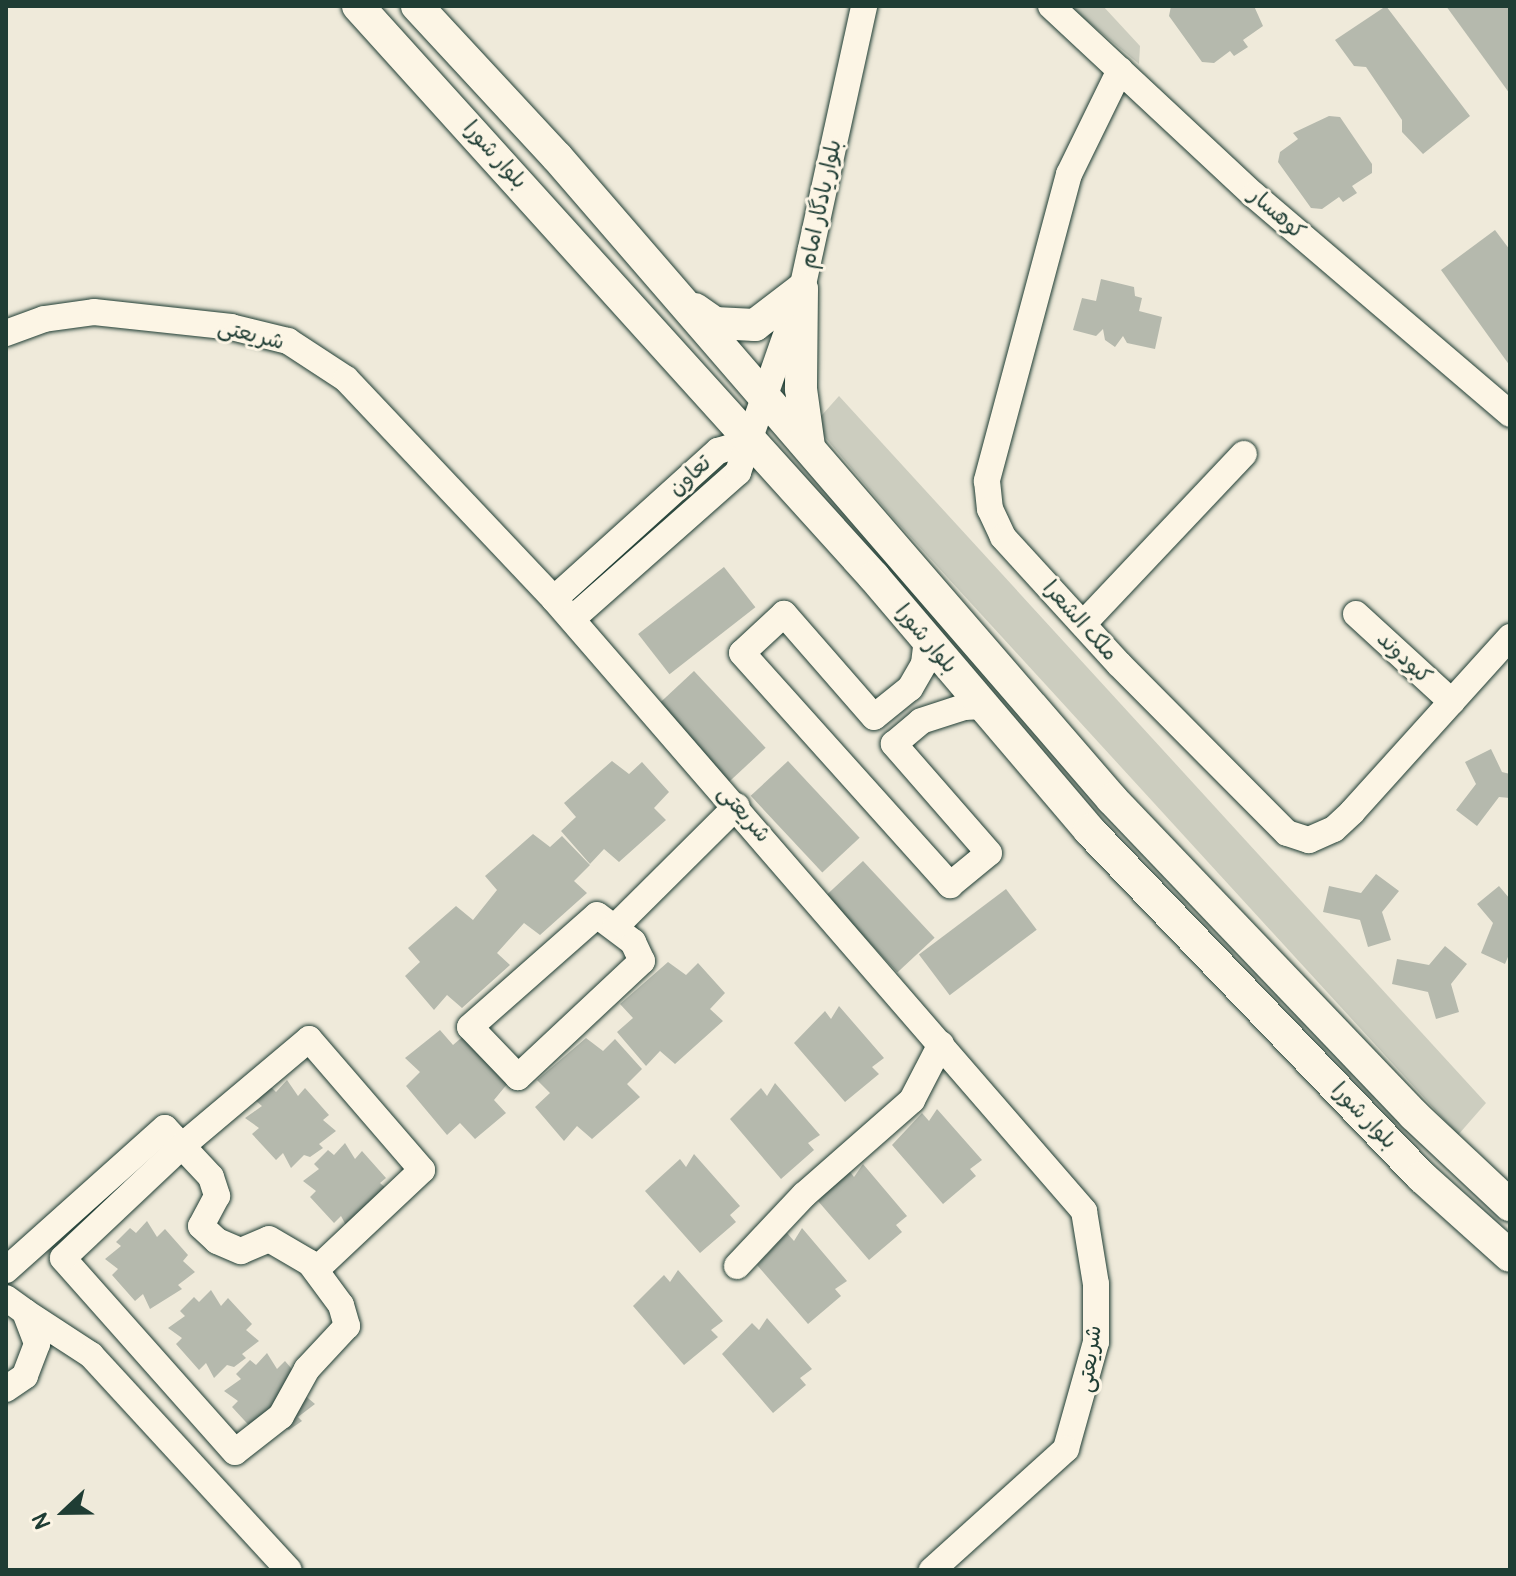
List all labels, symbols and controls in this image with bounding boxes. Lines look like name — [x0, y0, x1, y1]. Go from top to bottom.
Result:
street label: بلوار شورا — [458, 115, 532, 195]
street label: بلوار یادگار امام — [794, 137, 848, 271]
street label: کوهسار — [1244, 183, 1310, 245]
street label: شریعتی — [215, 314, 287, 356]
street label: تعاون — [663, 450, 717, 502]
street label: ملک الشعرا — [1037, 575, 1123, 667]
street label: بلوار شورا — [889, 599, 963, 679]
street label: کبودوند — [1371, 626, 1437, 690]
street label: شریعتی — [712, 780, 776, 848]
street label: بلوار شورا — [1326, 1077, 1402, 1155]
street label: شریعتی — [1072, 1324, 1108, 1394]
north arrow — [24, 1472, 104, 1552]
text: N — [26, 1509, 58, 1533]

